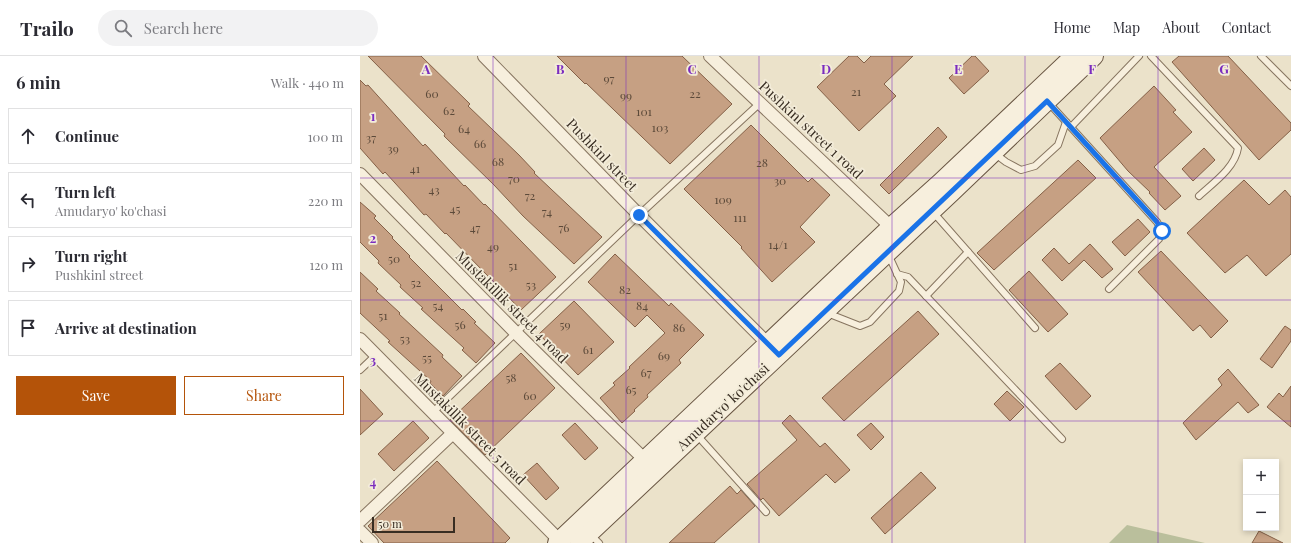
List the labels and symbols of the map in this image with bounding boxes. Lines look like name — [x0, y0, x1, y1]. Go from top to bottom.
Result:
text: A — [421, 60, 431, 77]
text: B — [556, 60, 565, 77]
text: C — [687, 60, 697, 77]
text: D — [821, 60, 831, 77]
text: E — [954, 60, 962, 77]
text: F — [1088, 60, 1096, 77]
text: G — [1219, 60, 1229, 77]
house number: 97 — [604, 70, 615, 86]
street label: Pushkinl street 1 road — [755, 77, 867, 183]
house number: 21 — [851, 83, 862, 99]
house number: 60 — [425, 85, 439, 101]
house number: 22 — [689, 85, 701, 101]
house number: 99 — [620, 87, 632, 103]
house number: 62 — [443, 102, 455, 118]
house number: 101 — [636, 103, 653, 119]
text: 1 — [371, 107, 376, 124]
street label: Pushkinl street — [563, 114, 643, 196]
house number: 103 — [651, 119, 669, 135]
house number: 64 — [458, 120, 470, 136]
house number: 37 — [366, 129, 376, 145]
house number: 66 — [474, 135, 486, 151]
house number: 39 — [387, 140, 399, 156]
house number: 68 — [492, 153, 504, 169]
house number: 28 — [756, 154, 768, 170]
house number: 41 — [410, 160, 421, 176]
house number: 70 — [508, 170, 520, 186]
house number: 30 — [774, 172, 786, 188]
house number: 43 — [428, 181, 440, 197]
house number: 72 — [525, 187, 536, 203]
house number: 109 — [714, 191, 732, 207]
house number: 45 — [450, 200, 460, 216]
house number: 74 — [542, 203, 552, 219]
route end — [630, 206, 648, 224]
house number: 111 — [733, 209, 747, 225]
house number: 47 — [470, 219, 480, 235]
house number: 76 — [558, 219, 570, 235]
route start — [1153, 222, 1171, 240]
text: 2 — [370, 229, 377, 246]
house number: 14/1 — [768, 236, 788, 252]
house number: 49 — [487, 238, 499, 254]
street label: Mustakillik street 4 road — [452, 246, 573, 367]
house number: 50 — [388, 250, 400, 266]
house number: 51 — [508, 257, 518, 273]
house number: 52 — [411, 274, 422, 290]
house number: 53 — [526, 276, 536, 292]
house number: 82 — [619, 281, 631, 297]
house number: 54 — [433, 297, 444, 313]
house number: 84 — [636, 297, 648, 313]
house number: 51 — [378, 307, 388, 323]
house number: 56 — [454, 316, 466, 332]
house number: 59 — [559, 316, 571, 332]
house number: 86 — [673, 319, 685, 335]
house number: 53 — [400, 330, 410, 346]
house number: 61 — [583, 341, 594, 357]
house number: 69 — [658, 347, 670, 363]
house number: 55 — [422, 349, 432, 365]
text: 3 — [370, 351, 376, 368]
street label: Amudaryo' ko'chasi — [672, 359, 773, 455]
house number: 67 — [640, 364, 652, 380]
street label: Mustakillik street 5 road — [410, 369, 530, 489]
house number: 58 — [505, 369, 517, 385]
house number: 65 — [625, 381, 637, 397]
house number: 60 — [523, 387, 537, 403]
text: 4 — [370, 473, 377, 490]
scale bar — [372, 515, 455, 534]

